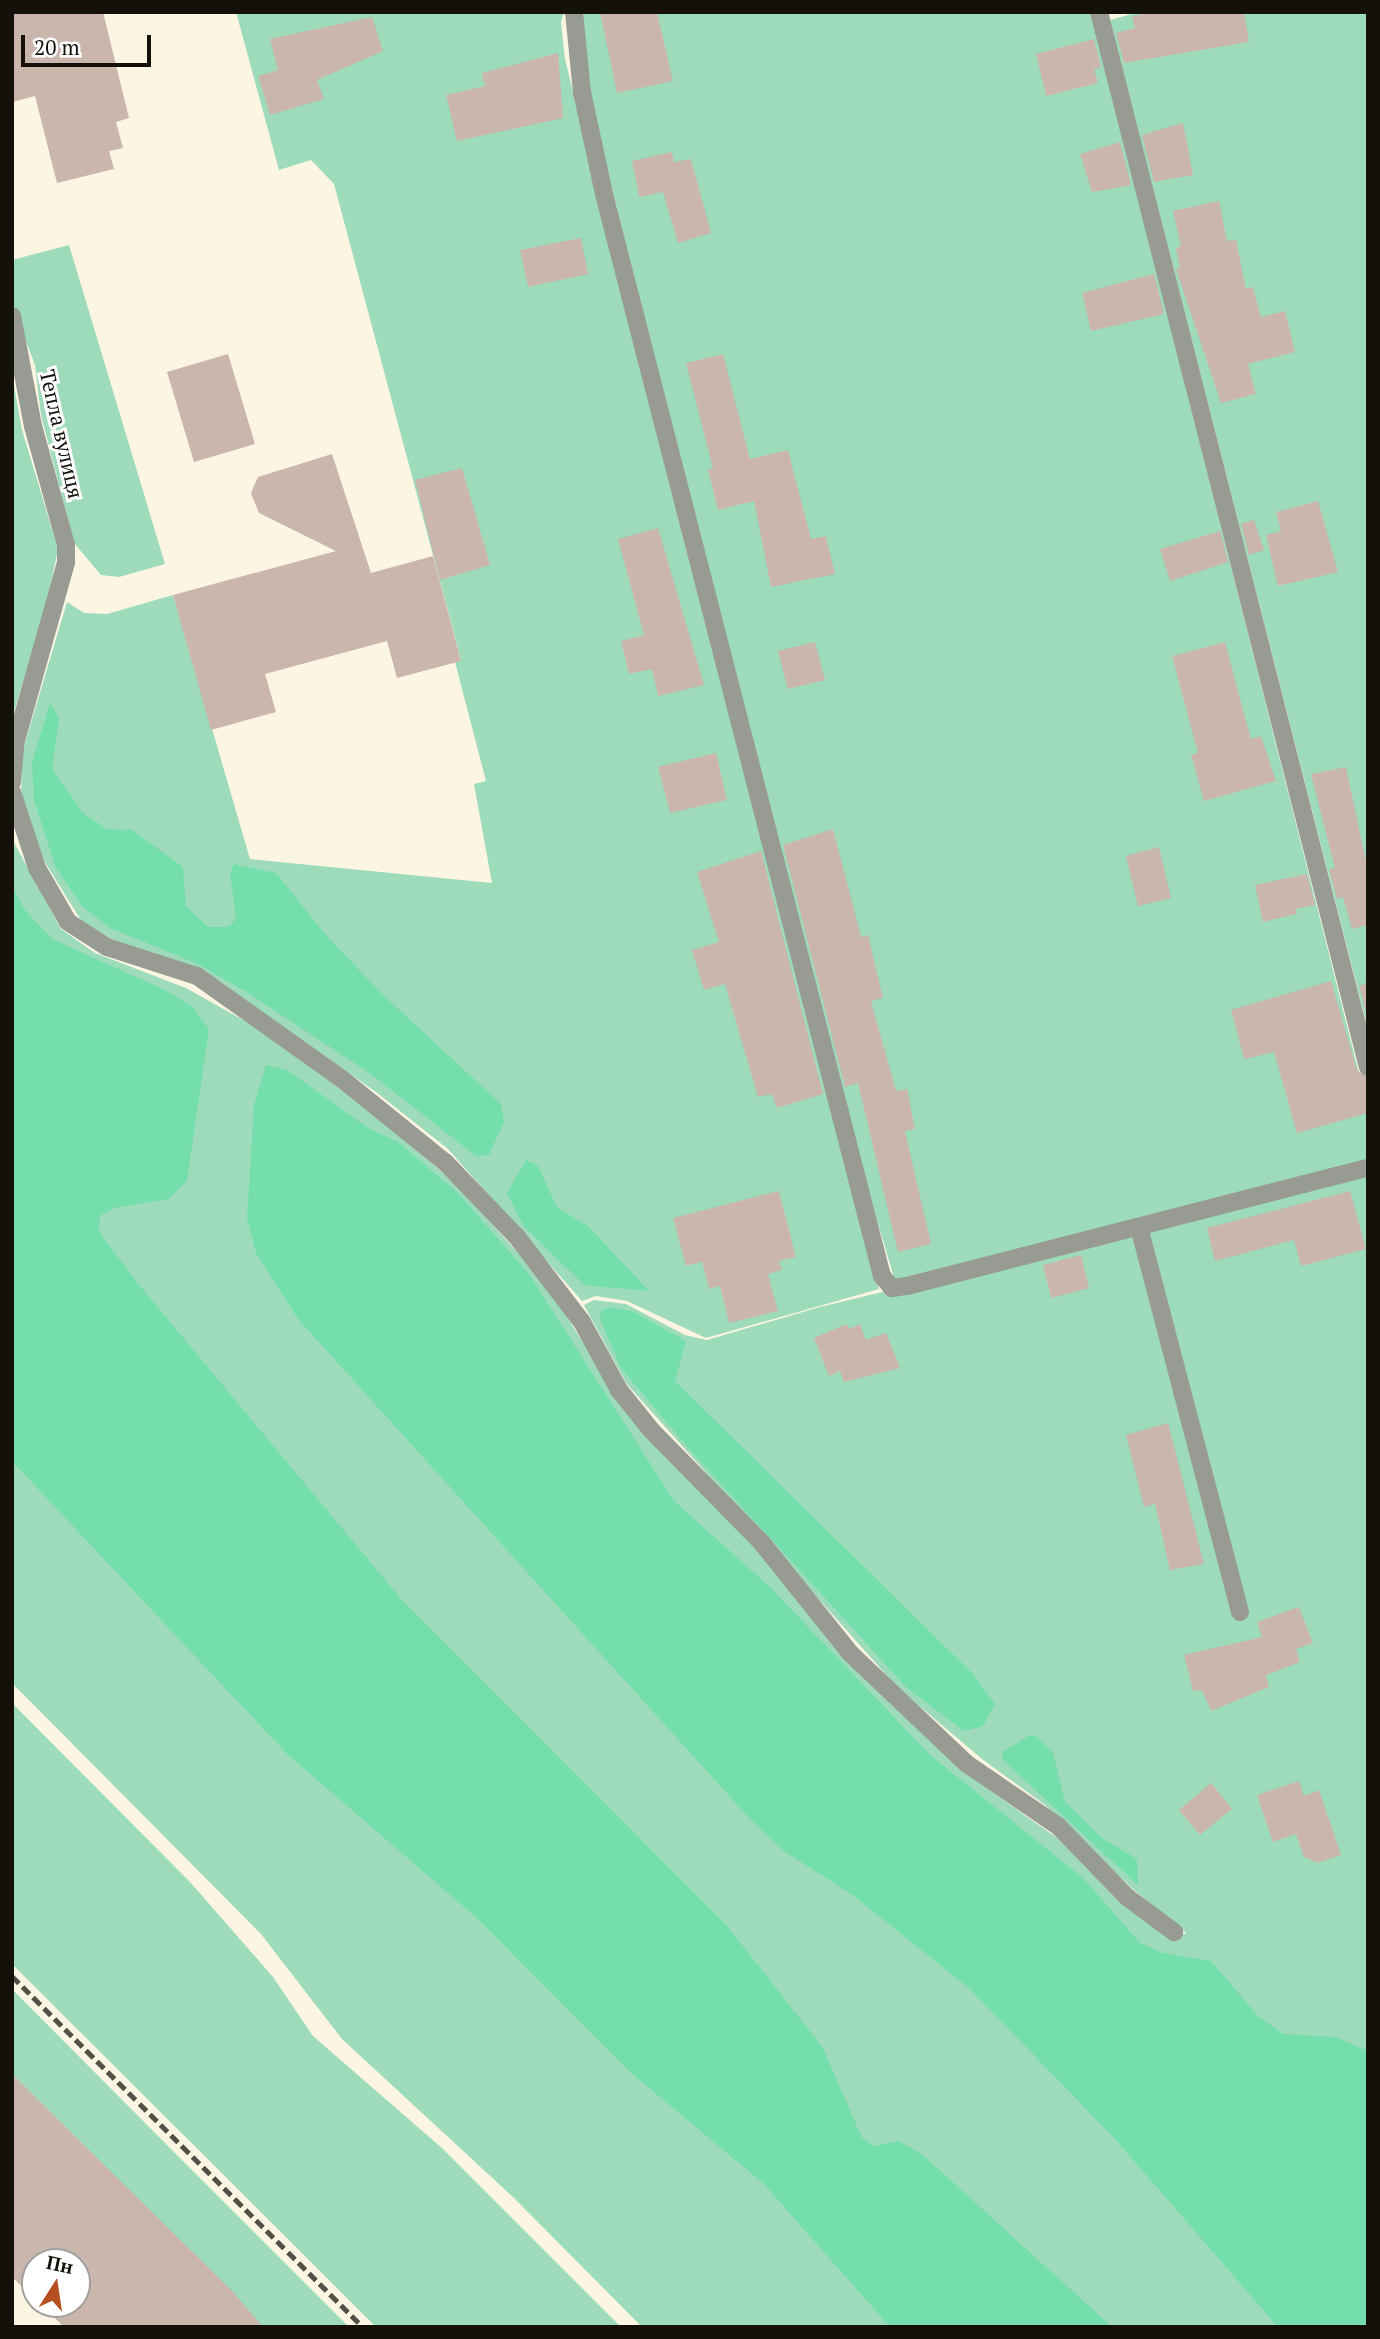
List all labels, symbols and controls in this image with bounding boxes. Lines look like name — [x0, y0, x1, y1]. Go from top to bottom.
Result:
scale bar — [24, 21, 154, 65]
text: 20 m — [34, 33, 80, 61]
street label: Тепла вулиця — [35, 367, 89, 501]
north arrow — [21, 2248, 91, 2318]
text: Пн — [44, 2249, 76, 2279]

